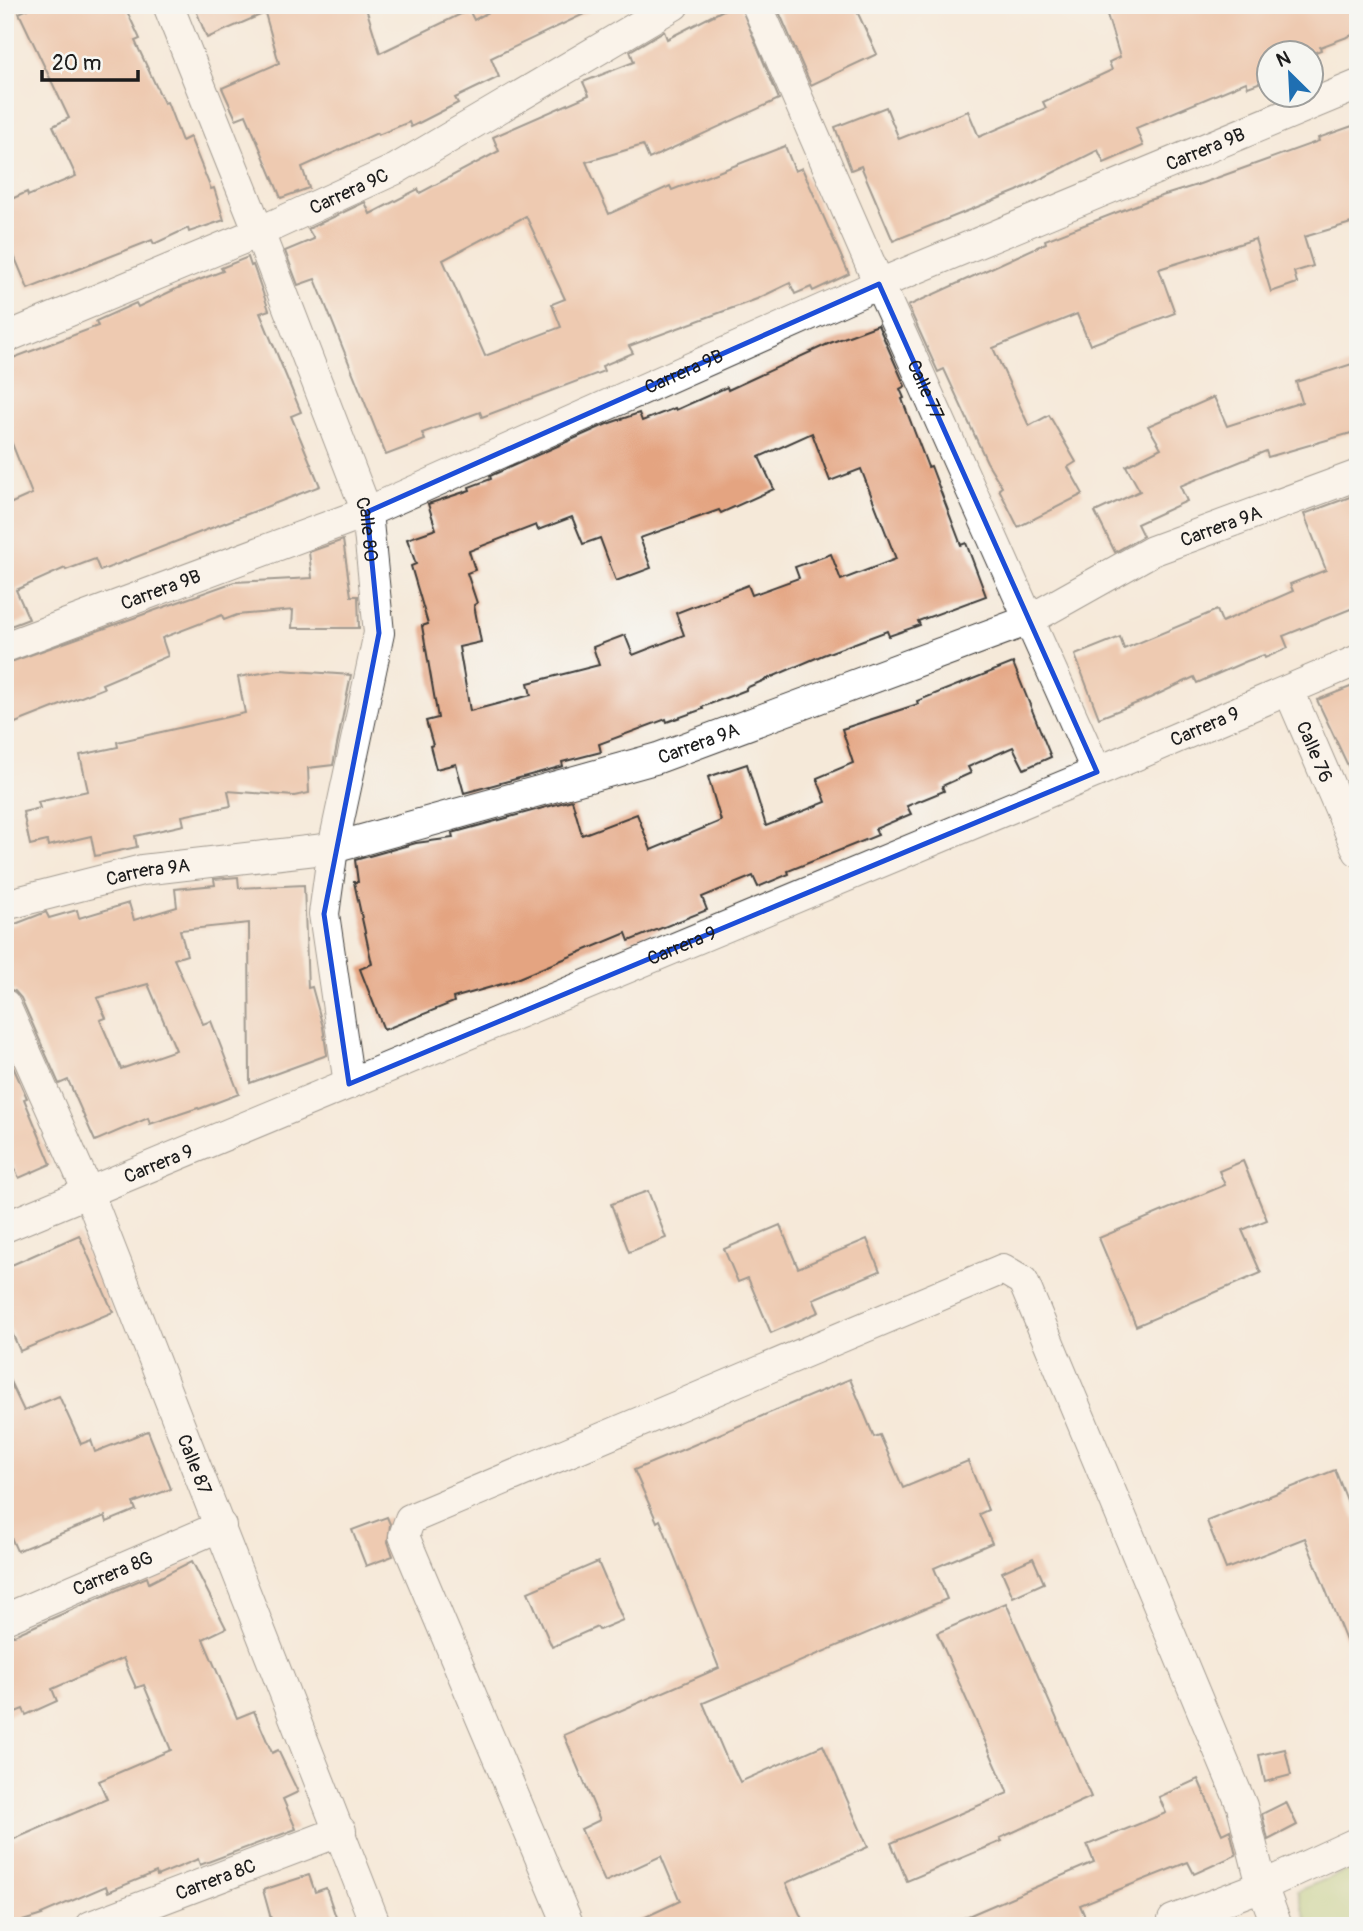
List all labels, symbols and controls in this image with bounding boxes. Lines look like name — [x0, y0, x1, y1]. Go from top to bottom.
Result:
scale bar — [42, 38, 138, 82]
north arrow — [1254, 38, 1324, 108]
text: N — [1273, 46, 1294, 73]
text: 20 m — [52, 50, 101, 77]
street label: Carrera 9B — [1162, 122, 1249, 177]
street label: Carrera 9C — [306, 163, 393, 220]
street label: Carrera 9B — [641, 344, 727, 400]
street label: Calle 77 — [901, 356, 949, 424]
street label: Calle 80 — [349, 494, 383, 563]
street label: Carrera 9A — [1177, 501, 1265, 553]
street label: Carrera 9B — [118, 564, 204, 616]
street label: Carrera 9 — [1167, 701, 1243, 752]
street label: Carrera 9A — [655, 718, 743, 770]
street label: Calle 76 — [1290, 718, 1338, 786]
street label: Carrera 9A — [103, 854, 191, 892]
street label: Carrera 9 — [644, 921, 720, 971]
street label: Carrera 9 — [120, 1139, 197, 1189]
street label: Calle 87 — [171, 1431, 217, 1498]
street label: Carrera 8G — [69, 1546, 157, 1602]
street label: Carrera 8C — [172, 1854, 259, 1906]

